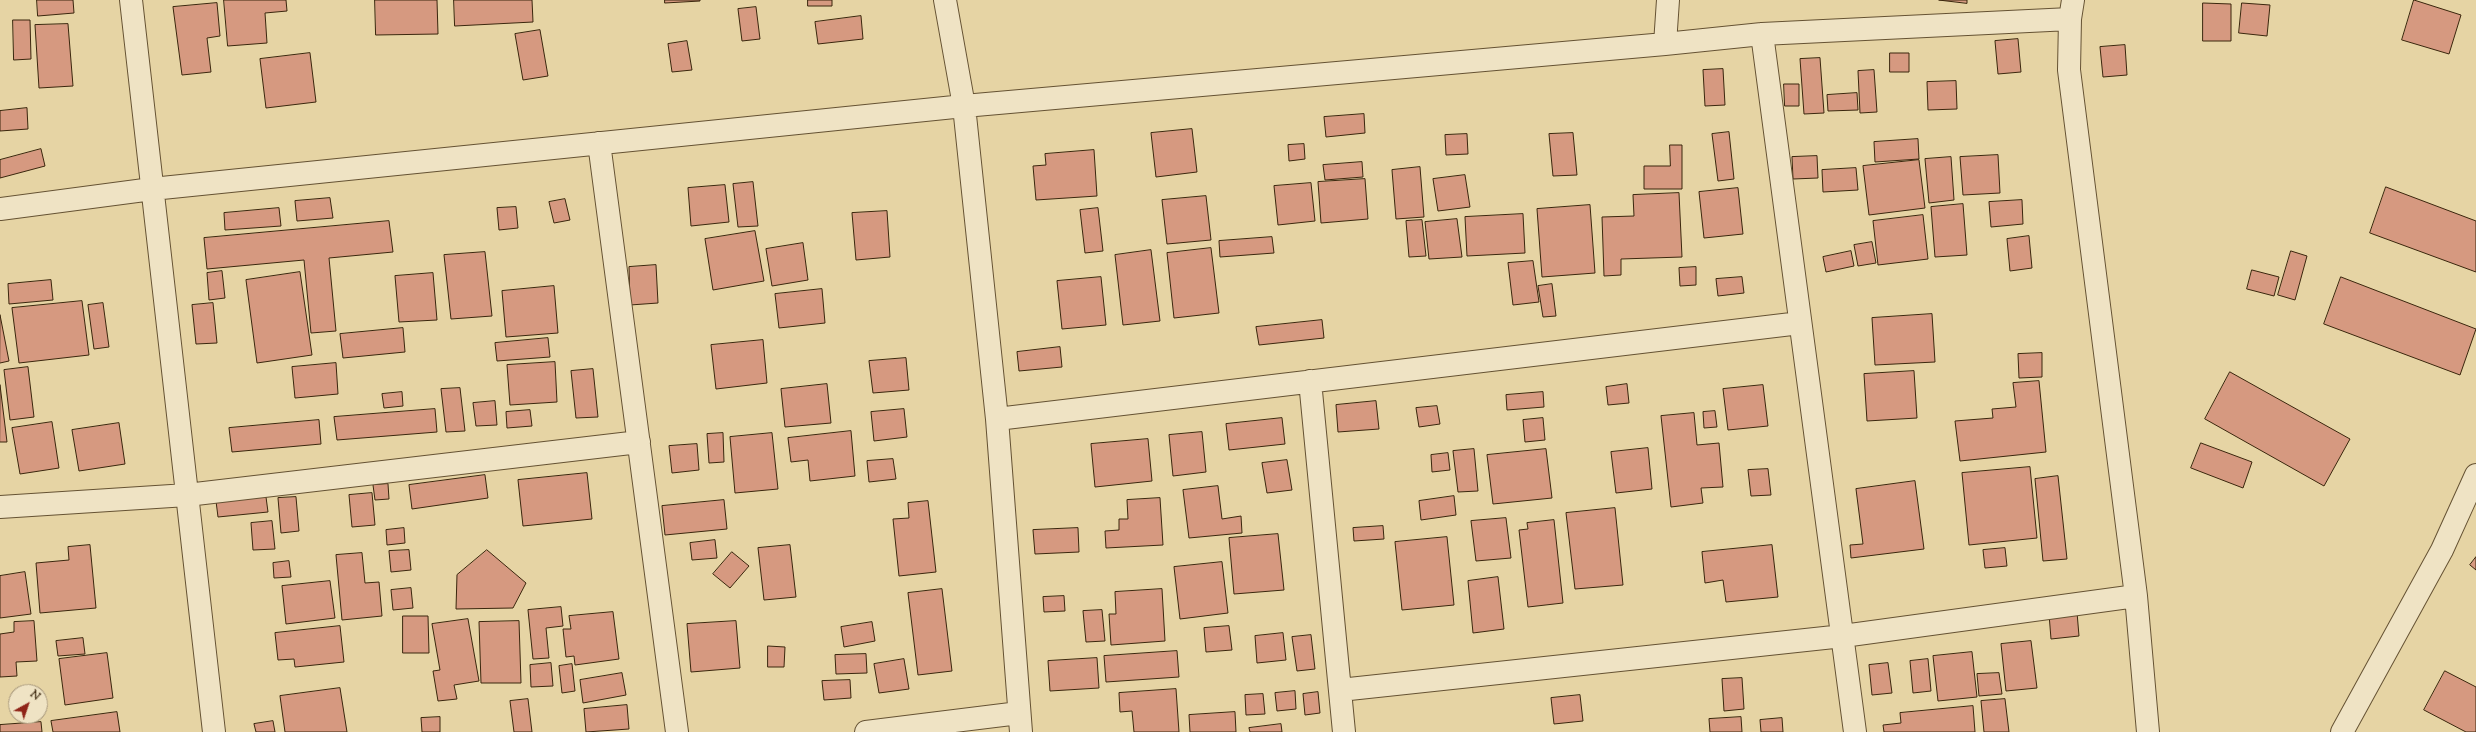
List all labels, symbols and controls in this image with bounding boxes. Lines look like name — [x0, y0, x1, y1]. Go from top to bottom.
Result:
north arrow — [8, 684, 48, 724]
text: N — [27, 687, 44, 705]

